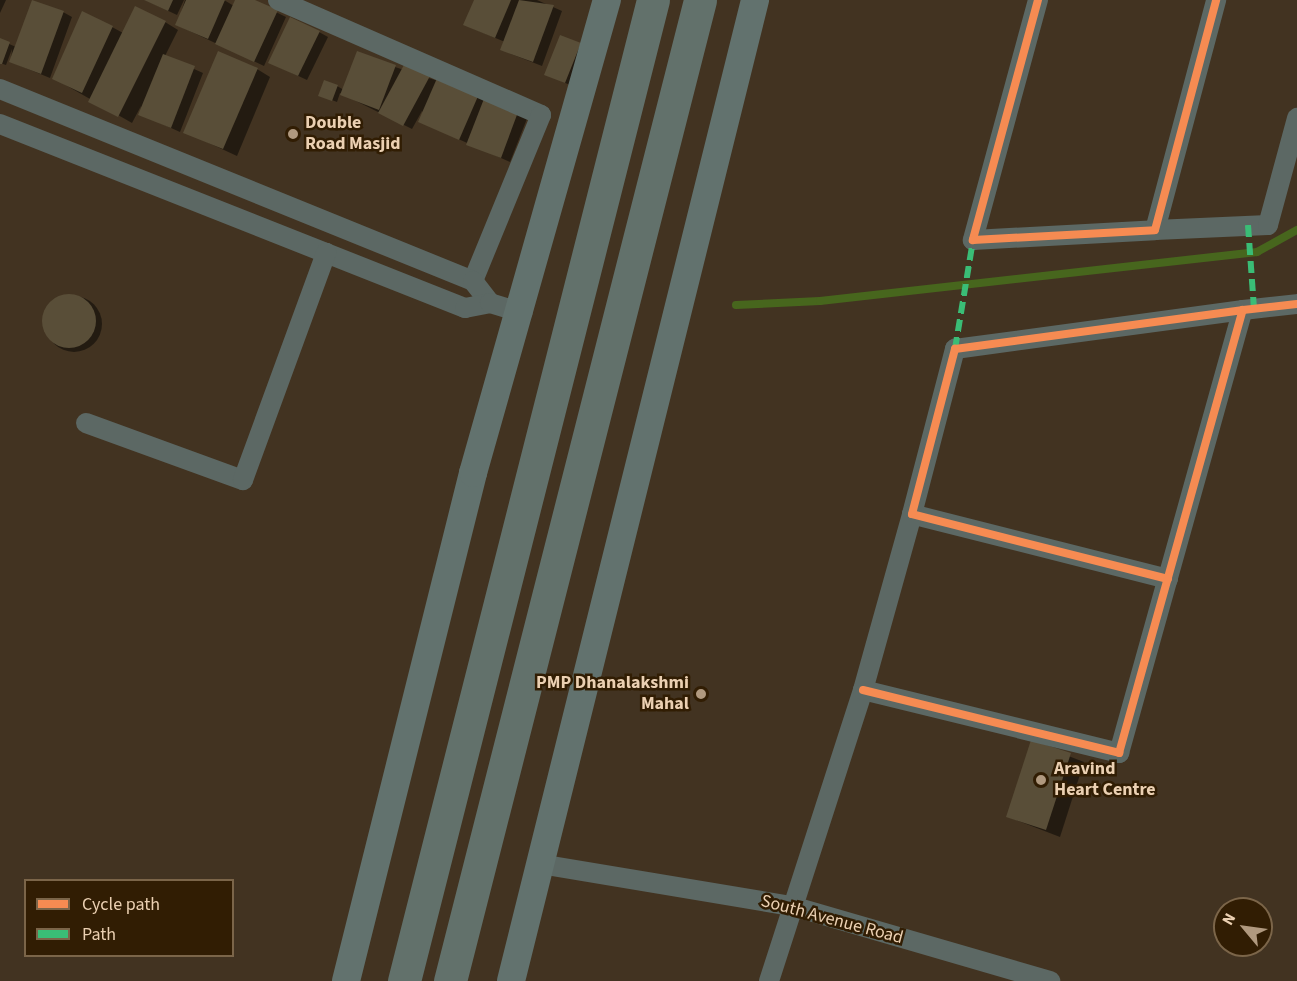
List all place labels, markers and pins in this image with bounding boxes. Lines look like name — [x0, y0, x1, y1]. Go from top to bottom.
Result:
place label: Double Road Masjid — [305, 113, 401, 156]
marker: Double Road Masjid — [286, 127, 300, 141]
place label: PMP Dhanalakshmi Mahal — [536, 673, 689, 716]
marker: PMP Dhanalakshmi Mahal — [694, 687, 708, 701]
place label: Aravind Heart Centre — [1054, 759, 1156, 802]
marker: Aravind Heart Centre — [1032, 771, 1050, 789]

